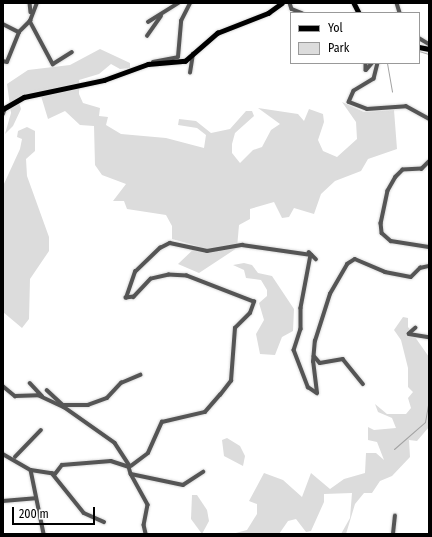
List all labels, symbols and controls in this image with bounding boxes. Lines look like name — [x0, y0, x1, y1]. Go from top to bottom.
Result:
legend — [290, 12, 420, 64]
text: Yol — [328, 21, 343, 35]
text: Park — [328, 41, 349, 55]
scale bar — [14, 499, 97, 525]
text: 200 m — [19, 507, 49, 521]

